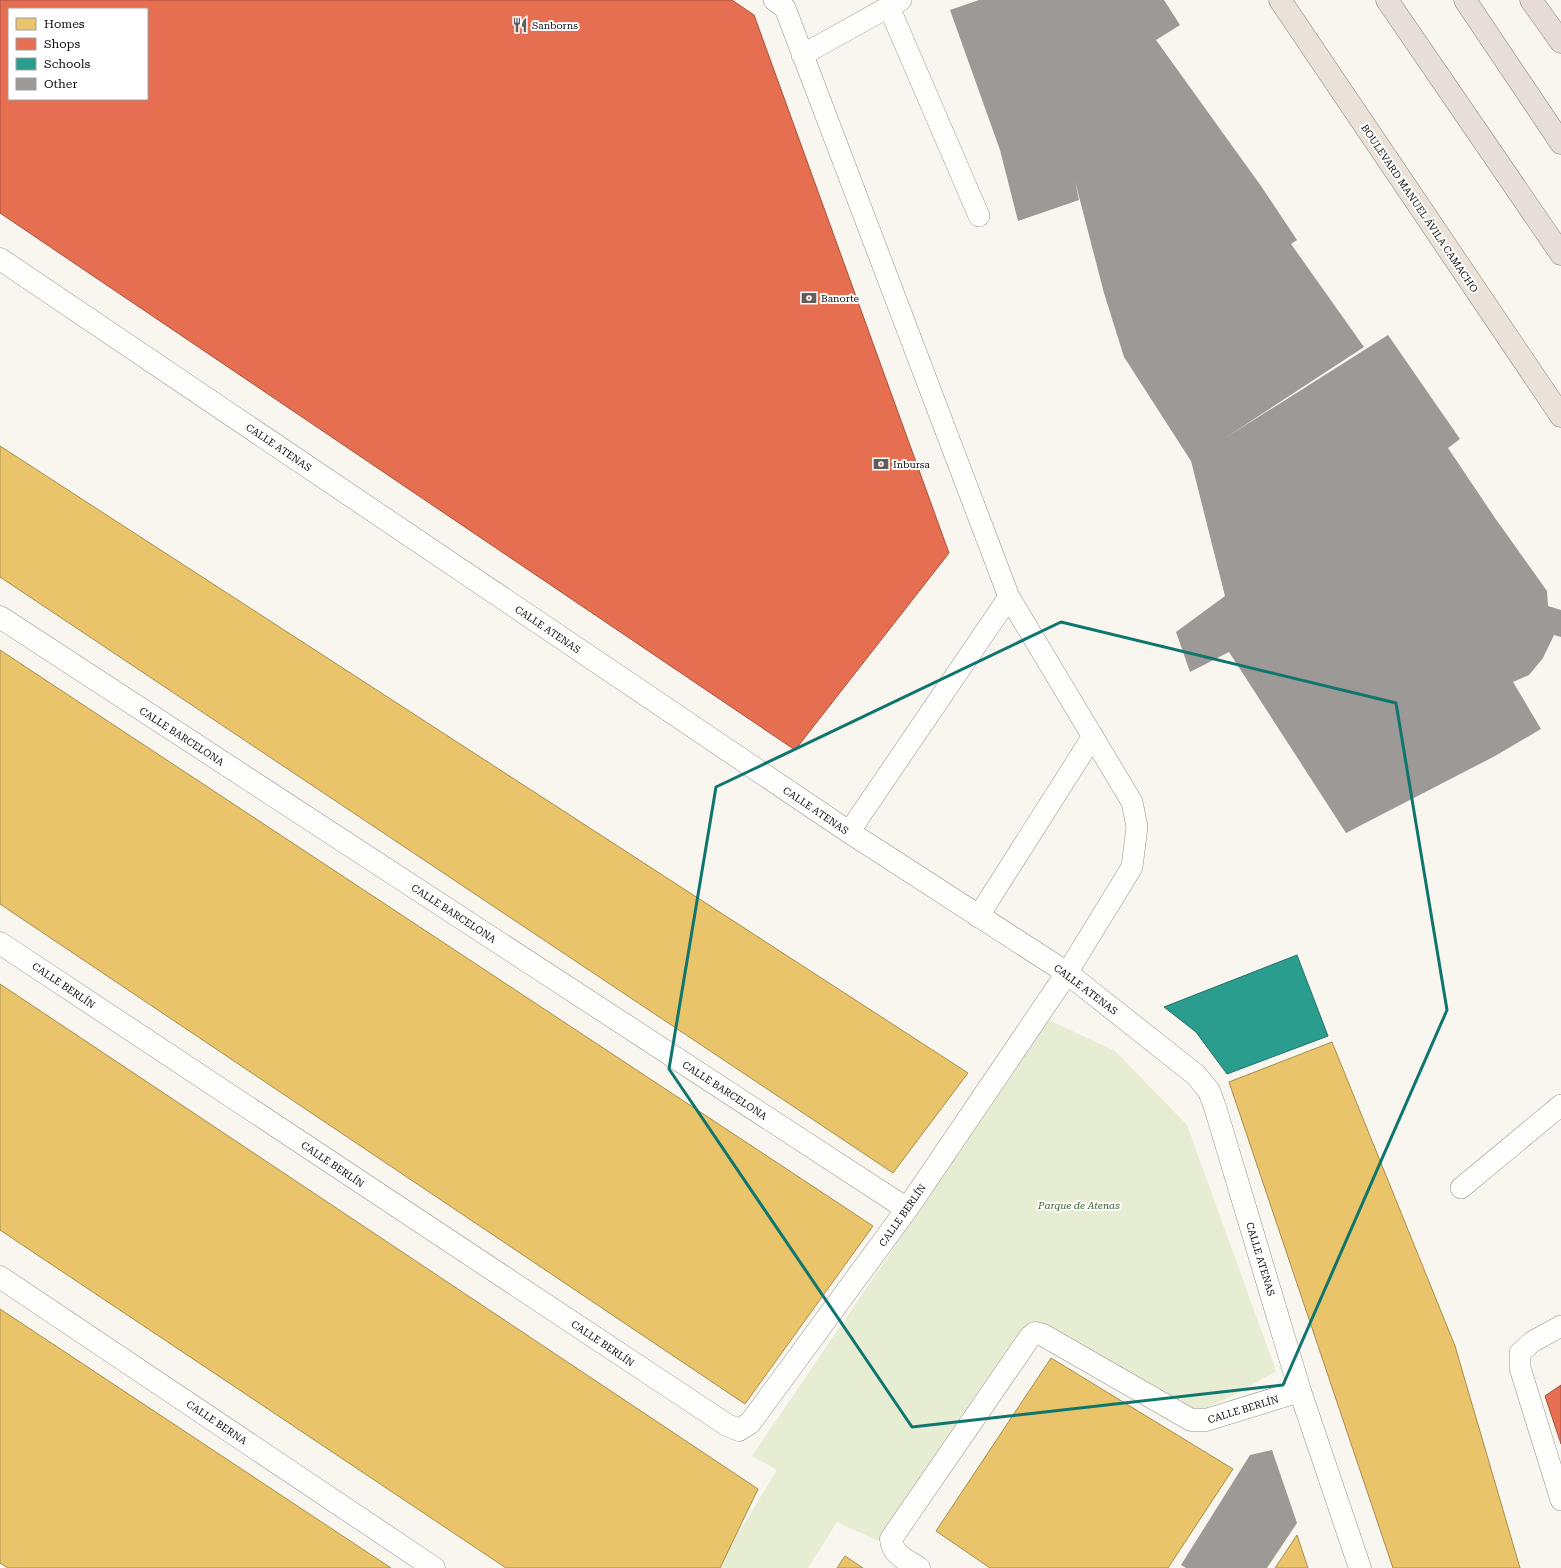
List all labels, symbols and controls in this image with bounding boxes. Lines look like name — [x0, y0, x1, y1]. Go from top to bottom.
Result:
legend — [8, 8, 148, 100]
restaurant icon: Sanborns — [511, 16, 529, 34]
text: Homes — [44, 17, 85, 31]
place label: Sanborns — [532, 20, 578, 31]
text: Shops — [44, 37, 80, 51]
text: Schools — [44, 57, 91, 71]
text: Other — [44, 77, 77, 91]
street label: BOULEVARD MANUEL ÁVILA CAMACHO — [1359, 122, 1480, 294]
bank icon: Banorte — [800, 289, 818, 307]
place label: Banorte — [821, 293, 860, 304]
street label: CALLE ATENAS — [244, 421, 314, 473]
bank icon: Inbursa — [872, 455, 890, 473]
place label: Inbursa — [893, 459, 931, 470]
street label: CALLE ATENAS — [513, 603, 583, 655]
street label: CALLE BARCELONA — [137, 705, 226, 768]
street label: CALLE ATENAS — [781, 784, 851, 836]
street label: CALLE BARCELONA — [409, 882, 498, 945]
street label: CALLE BERLÍN — [30, 960, 97, 1011]
street label: CALLE ATENAS — [1052, 962, 1120, 1017]
street label: CALLE BARCELONA — [680, 1059, 769, 1122]
street label: CALLE BERLÍN — [299, 1139, 366, 1190]
street label: CALLE BERLÍN — [877, 1182, 928, 1249]
park label: Parque de Atenas — [1037, 1200, 1120, 1211]
street label: CALLE ATENAS — [1244, 1221, 1277, 1297]
street label: CALLE BERLÍN — [569, 1318, 636, 1369]
street label: CALLE BERLÍN — [1206, 1393, 1280, 1425]
street label: CALLE BERNA — [184, 1398, 249, 1447]

